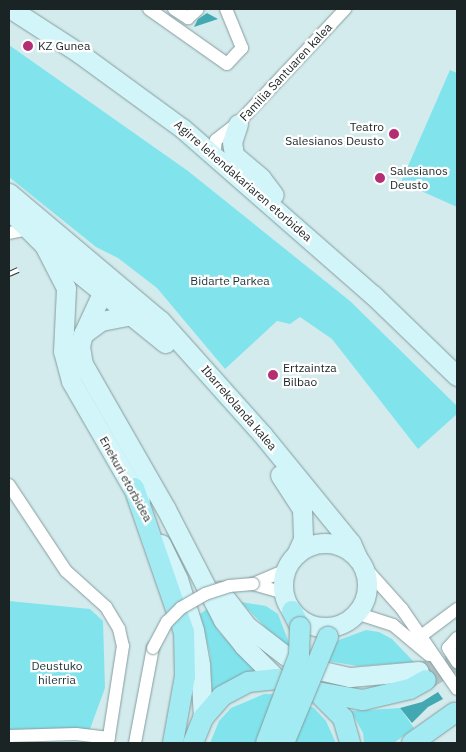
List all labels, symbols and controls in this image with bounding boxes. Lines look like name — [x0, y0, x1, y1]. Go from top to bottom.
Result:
street label: Familia Santuaren kalea — [237, 20, 335, 124]
place label: KZ Gunea — [38, 39, 90, 53]
marker: KZ Gunea — [22, 40, 34, 52]
street label: Agirre lehendakariaren etorbidea — [171, 117, 315, 245]
place label: Teatro Salesianos Deusto — [285, 120, 384, 148]
marker: Teatro Salesianos Deusto — [388, 128, 400, 140]
place label: Salesianos Deusto — [390, 164, 448, 192]
marker: Salesianos Deusto — [374, 172, 386, 184]
park label: Bidarte Parkea — [190, 274, 270, 288]
place label: Ertzaintza Bilbao — [283, 361, 337, 389]
street label: Ibarrekolanda kalea — [198, 363, 280, 453]
marker: Ertzaintza Bilbao — [267, 369, 279, 381]
street label: Enekuri etorbidea — [97, 434, 155, 524]
park label: Deustuko hilerria — [31, 659, 83, 687]

